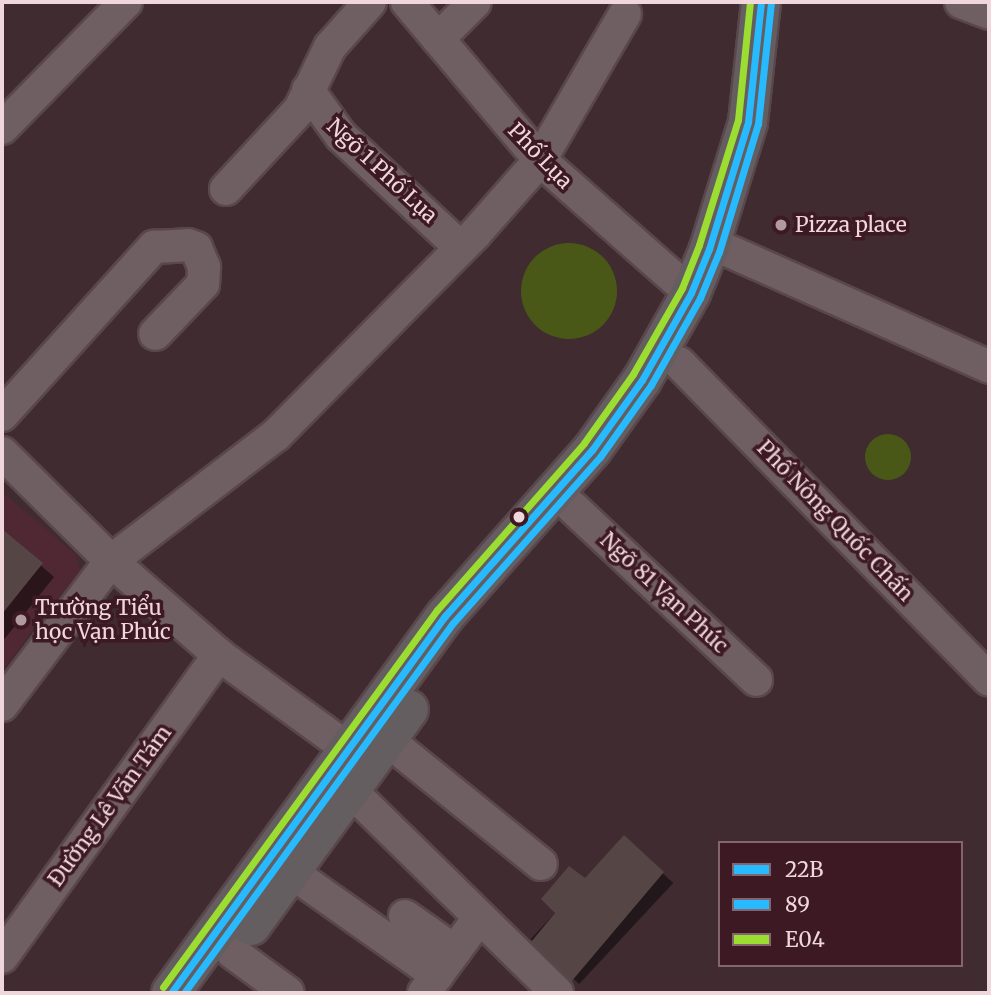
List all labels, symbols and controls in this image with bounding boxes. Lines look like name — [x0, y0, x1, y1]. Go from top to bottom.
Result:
street label: Ngõ 1 Phố Lụa — [322, 114, 442, 228]
street label: Phố Lụa — [503, 118, 577, 194]
place label: Pizza place — [795, 212, 907, 238]
marker: Pizza place — [773, 217, 789, 233]
street label: Phố Nông Quốc Chấn — [752, 435, 918, 607]
unlabelled marker — [512, 510, 526, 524]
street label: Ngõ 81 Vạn Phúc — [595, 527, 733, 659]
place label: Trường Tiểu học Vạn Phúc — [35, 595, 171, 645]
marker: Trường Tiểu học Vạn Phúc — [13, 612, 29, 628]
street label: Đường Lê Văn Tám — [43, 721, 177, 891]
legend — [718, 841, 963, 967]
text: 22B — [785, 856, 823, 883]
text: 89 — [785, 891, 810, 918]
text: E04 — [785, 926, 825, 953]

